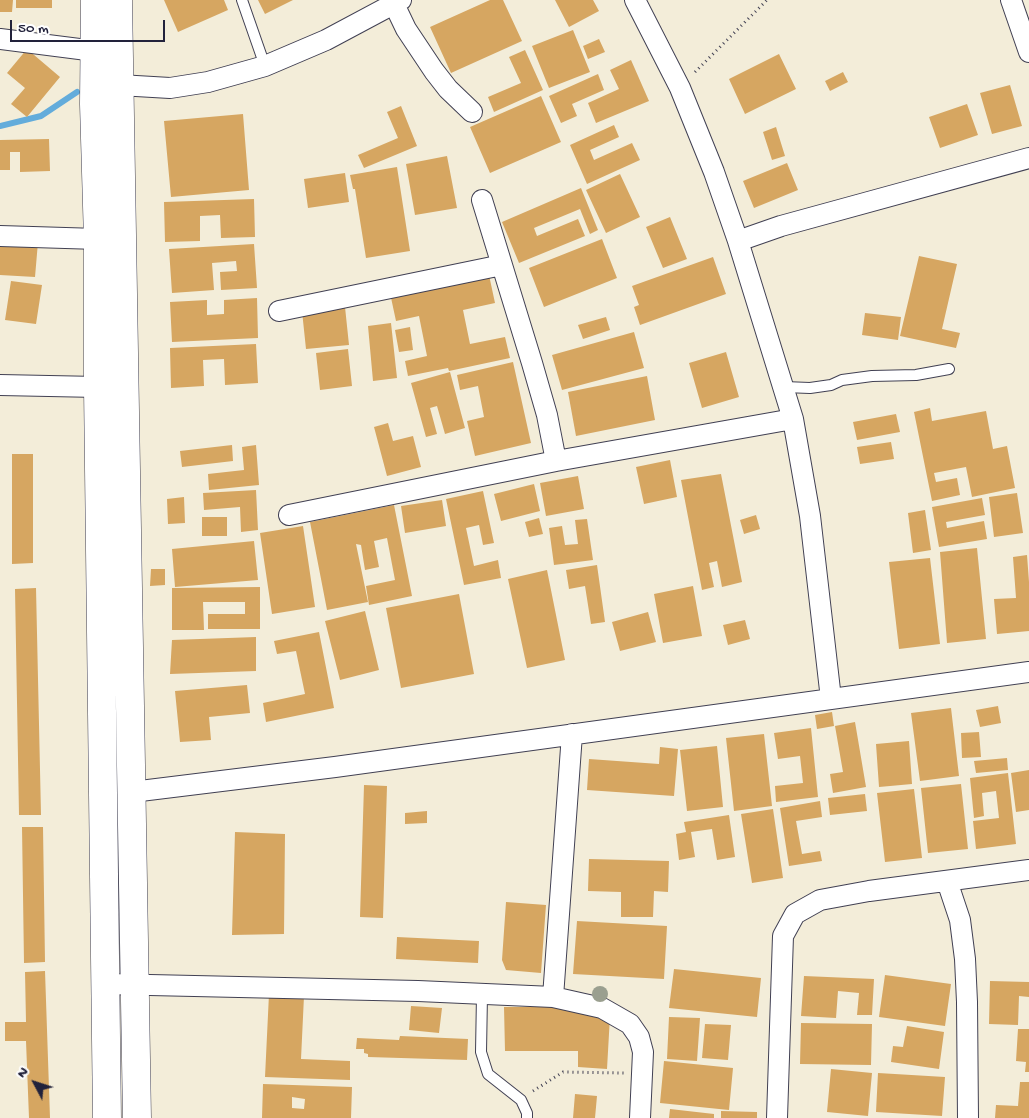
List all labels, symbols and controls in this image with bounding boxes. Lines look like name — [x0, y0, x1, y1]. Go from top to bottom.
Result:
scale bar — [12, 10, 168, 42]
text: 50 m — [18, 20, 49, 38]
north arrow — [10, 1058, 60, 1108]
text: N — [14, 1064, 33, 1082]

